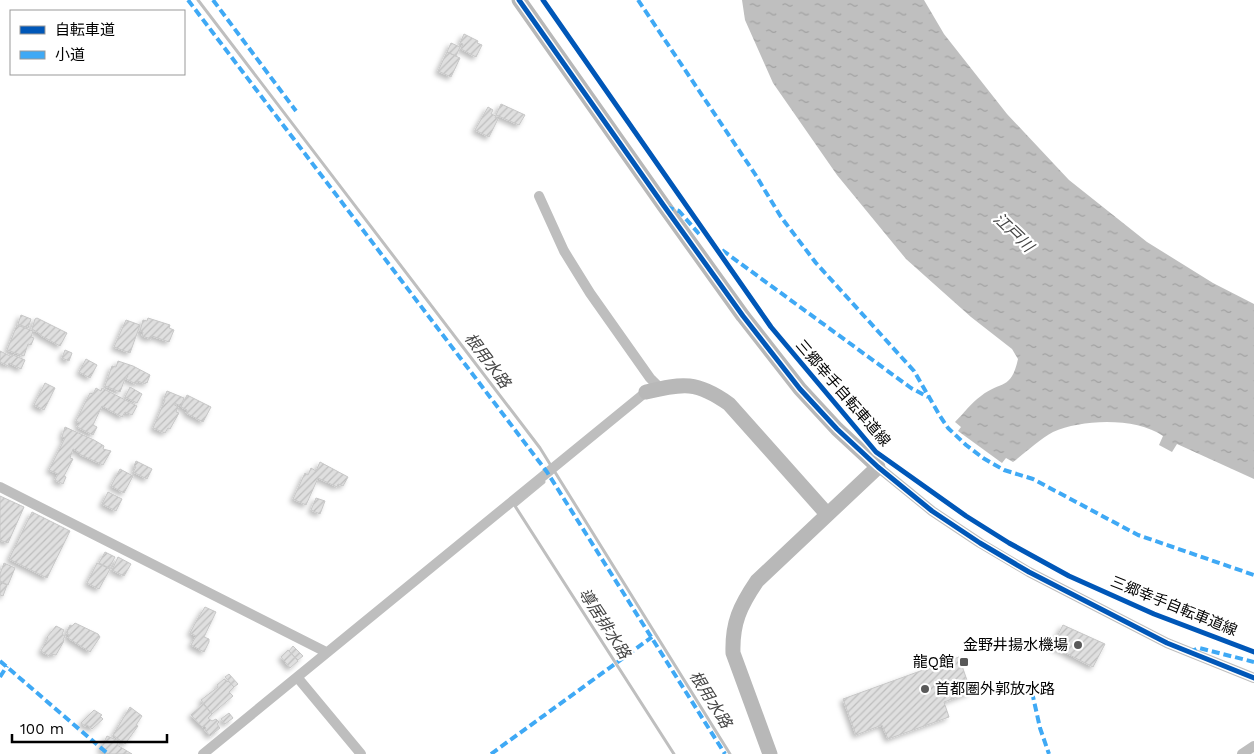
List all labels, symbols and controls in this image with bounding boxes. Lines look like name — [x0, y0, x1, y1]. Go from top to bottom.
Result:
legend — [10, 10, 185, 75]
text: 自転車道 — [55, 21, 115, 39]
text: 小道 — [55, 46, 85, 64]
water label: 江戸川 — [990, 209, 1039, 257]
water label: 根用水路 — [461, 329, 516, 393]
street label: 三郷幸手自転車道線 — [792, 336, 894, 450]
street label: 三郷幸手自転車道線 — [1108, 572, 1240, 640]
water label: 導居排水路 — [575, 585, 635, 664]
place label: 金野井揚水機場 — [963, 636, 1068, 654]
marker: 金野井揚水機場 — [1072, 639, 1084, 651]
place label: 龍Q館 — [913, 653, 954, 671]
marker: 龍Q館 — [958, 656, 970, 668]
water label: 根用水路 — [686, 667, 737, 733]
place label: 首都圏外郭放水路 — [935, 680, 1055, 698]
marker: 首都圏外郭放水路 — [919, 683, 931, 695]
scale bar — [12, 712, 168, 744]
text: 100 m — [20, 720, 64, 738]

